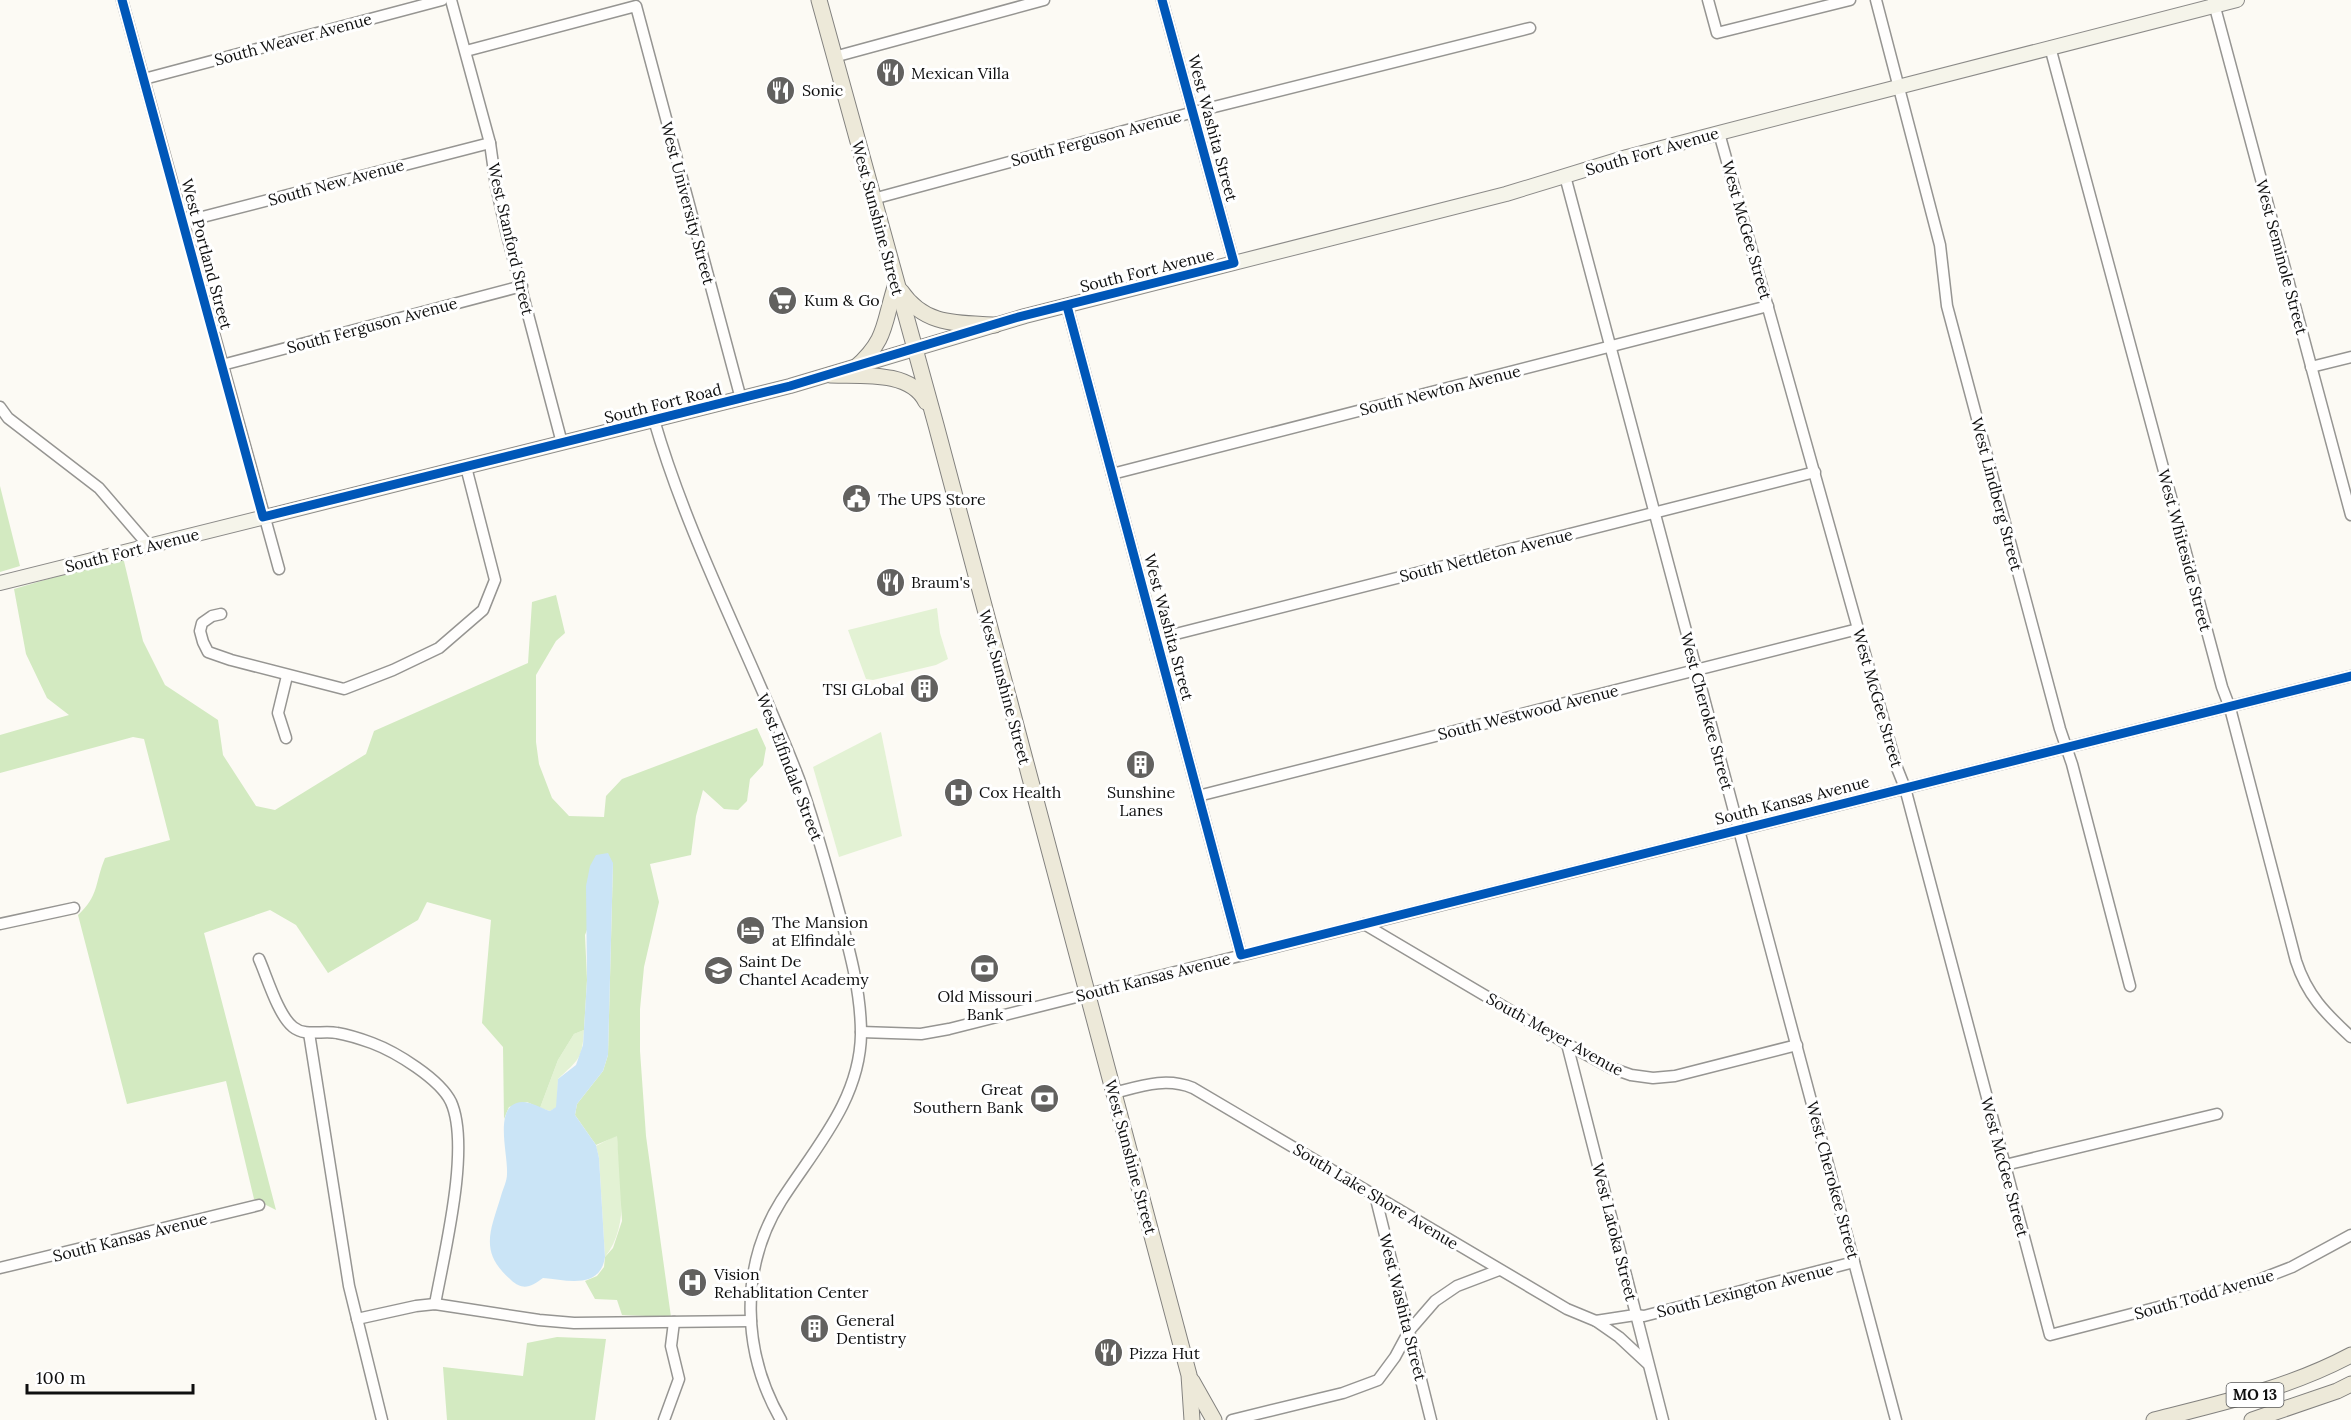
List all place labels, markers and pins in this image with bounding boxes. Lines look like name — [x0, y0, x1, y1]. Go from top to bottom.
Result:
restaurant icon: Mexican Villa — [874, 57, 906, 89]
place label: Mexican Villa — [911, 63, 1009, 83]
restaurant icon: Sonic — [765, 74, 797, 106]
place label: Sonic — [802, 80, 843, 100]
supermarket icon: Kum & Go — [767, 284, 799, 316]
place label: Kum & Go — [804, 290, 880, 310]
public building icon: The UPS Store — [841, 483, 873, 515]
place label: The UPS Store — [878, 489, 986, 509]
restaurant icon: Braum's — [874, 566, 906, 598]
place label: Braum's — [911, 572, 970, 592]
building icon: TSI GLobal — [909, 673, 941, 705]
place label: TSI GLobal — [822, 679, 904, 699]
building icon: Sunshine Lanes — [1125, 748, 1157, 780]
hospital icon: Cox Health — [942, 776, 974, 808]
place label: Cox Health — [979, 782, 1062, 802]
place label: Sunshine Lanes — [1107, 782, 1175, 820]
place label: The Mansion at Elfindale — [772, 912, 869, 950]
hotel icon: The Mansion at Elfindale — [735, 915, 767, 947]
place label: Saint De Chantel Academy — [739, 951, 869, 989]
bank icon: Old Missouri Bank — [969, 952, 1001, 984]
school or university icon: Saint De Chantel Academy — [702, 954, 734, 986]
place label: Old Missouri Bank — [937, 986, 1033, 1024]
place label: Great Southern Bank — [913, 1079, 1024, 1117]
bank icon: Great Southern Bank — [1028, 1082, 1060, 1114]
place label: Vision Rehablitation Center — [713, 1264, 868, 1302]
hospital icon: Vision Rehablitation Center — [677, 1267, 709, 1299]
place label: General Dentistry — [836, 1310, 907, 1348]
building icon: General Dentistry — [799, 1313, 831, 1345]
restaurant icon: Pizza Hut — [1092, 1337, 1124, 1369]
place label: Pizza Hut — [1129, 1343, 1201, 1363]

